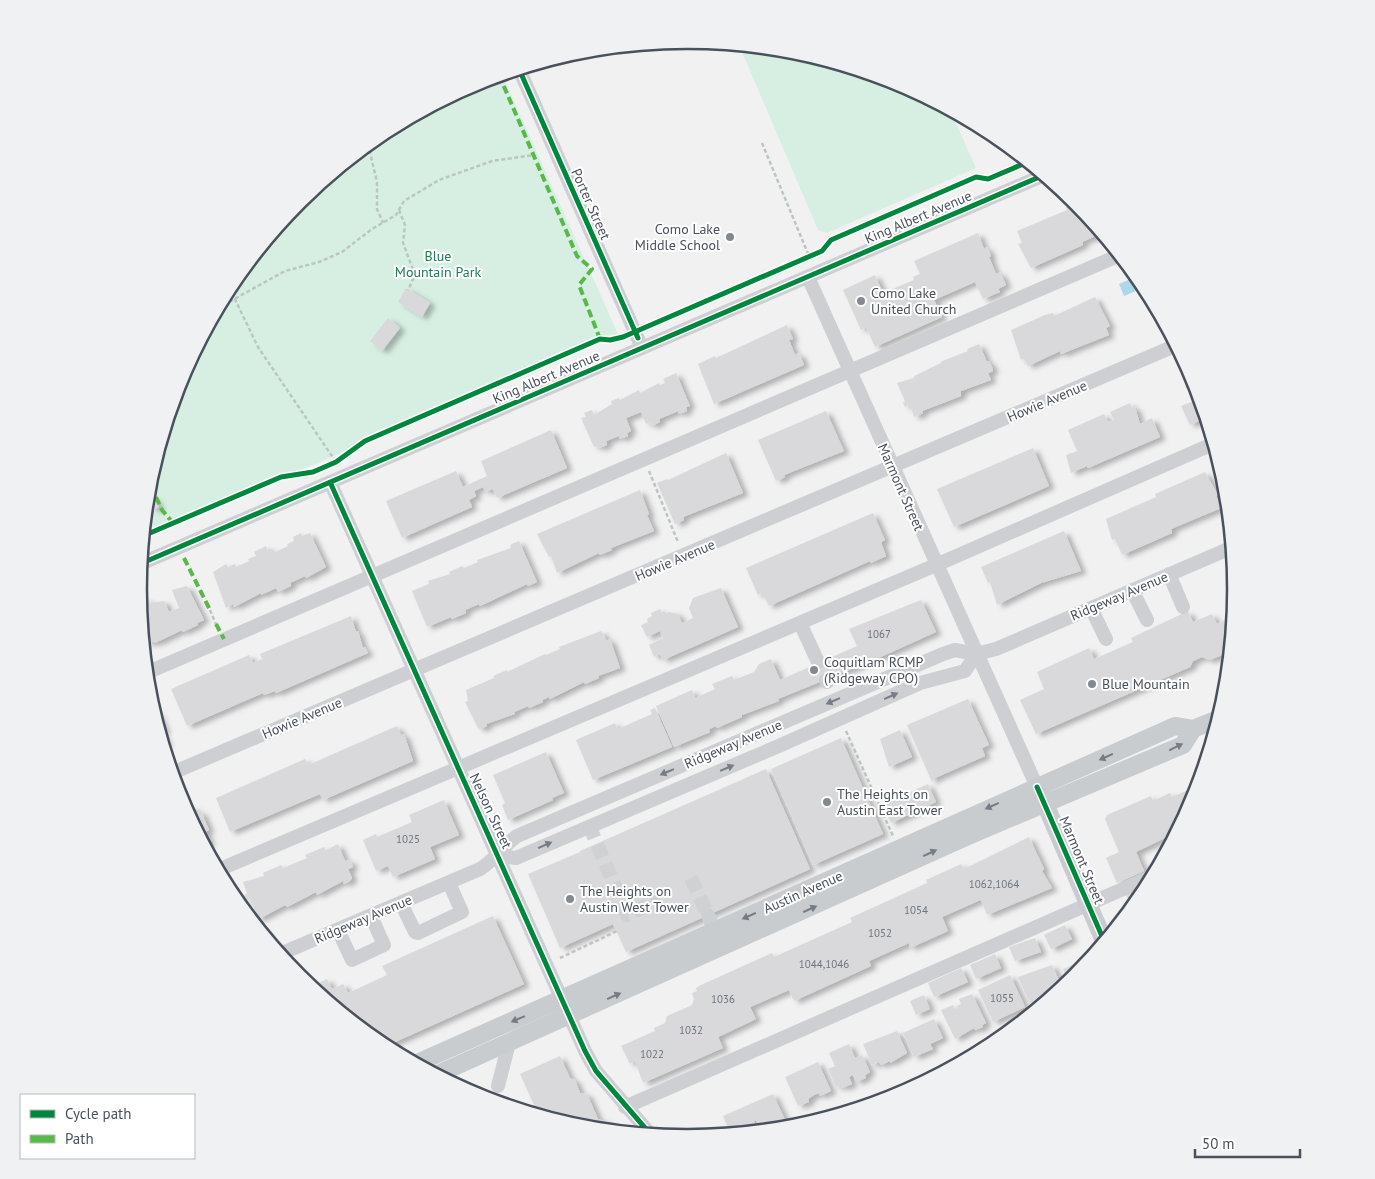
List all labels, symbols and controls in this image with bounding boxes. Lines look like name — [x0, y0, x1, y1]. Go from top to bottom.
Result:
street label: Porter Street — [567, 166, 615, 243]
street label: King Albert Avenue — [862, 186, 974, 248]
place label: Como Lake Middle School — [635, 220, 720, 254]
marker: Como Lake Middle School — [724, 231, 736, 243]
park label: Blue Mountain Park — [395, 247, 481, 281]
place label: Como Lake United Church — [871, 284, 956, 318]
marker: Como Lake United Church — [855, 295, 867, 307]
street label: King Albert Avenue — [490, 346, 602, 408]
street label: Howie Avenue — [1004, 376, 1090, 426]
street label: Marmont Street — [874, 441, 928, 534]
street label: Howie Avenue — [632, 535, 718, 585]
street label: Ridgeway Avenue — [1067, 567, 1171, 625]
house number: 1067 — [867, 627, 891, 641]
place label: Coquitlam RCMP (Ridgeway CPO) — [824, 653, 923, 687]
marker: Coquitlam RCMP (Ridgeway CPO) — [808, 664, 820, 676]
place label: Blue Mountain — [1102, 675, 1190, 693]
marker: Blue Mountain — [1086, 678, 1098, 690]
one-way arrow — [884, 691, 898, 699]
street label: Howie Avenue — [259, 693, 345, 743]
one-way arrow — [826, 698, 840, 706]
street label: Ridgeway Avenue — [681, 715, 785, 773]
one-way arrow — [1169, 743, 1183, 751]
one-way arrow — [1099, 753, 1113, 761]
one-way arrow — [719, 764, 734, 771]
one-way arrow — [660, 768, 674, 776]
street label: Nelson Street — [466, 770, 516, 852]
place label: The Heights on Austin East Tower — [837, 785, 942, 819]
marker: The Heights on Austin East Tower — [821, 796, 833, 808]
one-way arrow — [985, 803, 999, 811]
street label: Marmont Street — [1055, 813, 1109, 907]
house number: 1025 — [396, 832, 420, 846]
one-way arrow — [538, 840, 552, 848]
one-way arrow — [923, 849, 937, 857]
street label: Austin Avenue — [761, 867, 845, 917]
house number: 1062,1064 — [969, 877, 1019, 891]
place label: The Heights on Austin West Tower — [580, 882, 689, 916]
street label: Ridgeway Avenue — [311, 890, 415, 948]
marker: The Heights on Austin West Tower — [564, 893, 576, 905]
house number: 1054 — [904, 903, 928, 917]
one-way arrow — [803, 904, 817, 912]
one-way arrow — [742, 913, 756, 921]
house number: 1052 — [868, 926, 892, 940]
house number: 1044,1046 — [799, 957, 849, 971]
house number: 1055 — [990, 991, 1014, 1005]
one-way arrow — [607, 992, 621, 1000]
house number: 1036 — [711, 992, 735, 1006]
one-way arrow — [511, 1015, 525, 1023]
house number: 1032 — [679, 1023, 703, 1037]
house number: 1022 — [640, 1047, 664, 1061]
legend — [20, 1094, 195, 1159]
text: Cycle path — [65, 1104, 131, 1123]
scale bar — [1195, 1126, 1300, 1158]
text: Path — [65, 1129, 94, 1148]
text: 50 m — [1202, 1134, 1235, 1153]

